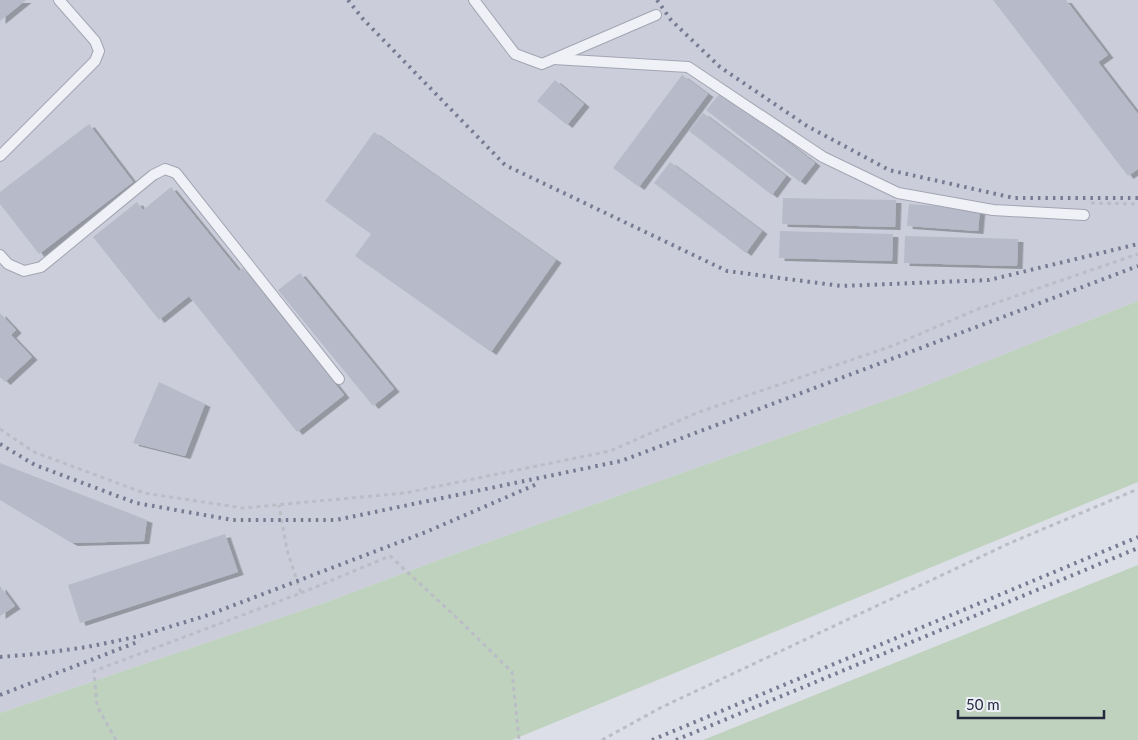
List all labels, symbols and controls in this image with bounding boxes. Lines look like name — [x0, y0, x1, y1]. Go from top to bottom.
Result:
scale bar — [958, 688, 1104, 720]
text: 50 m — [966, 695, 1000, 713]

